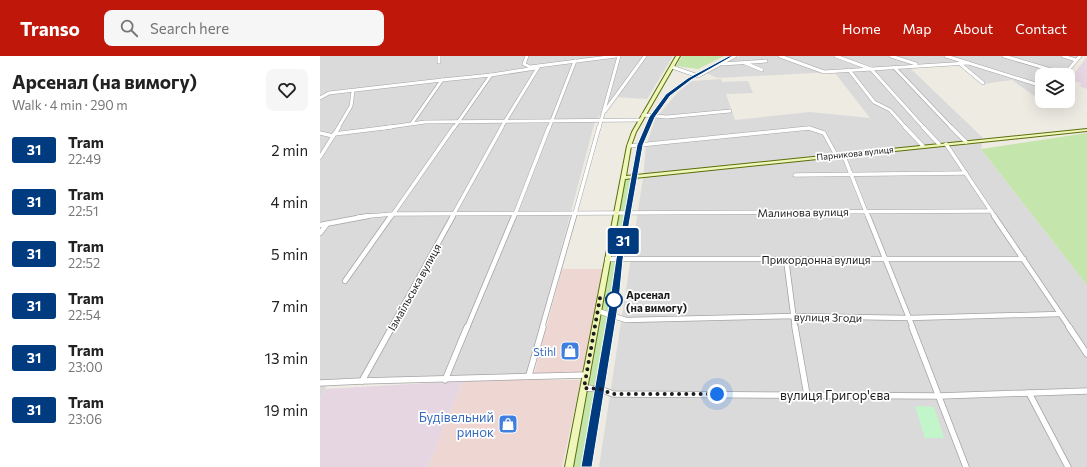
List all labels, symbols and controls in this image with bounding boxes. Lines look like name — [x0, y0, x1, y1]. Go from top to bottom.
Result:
search box — [104, 10, 384, 46]
text: Transo — [20, 17, 80, 40]
icon: search — [118, 17, 140, 39]
text: Search here — [150, 19, 229, 37]
text: Home — [842, 20, 881, 37]
text: Map — [903, 20, 931, 37]
text: About — [953, 20, 993, 37]
text: Contact — [1015, 20, 1067, 37]
map controls — [1035, 68, 1075, 108]
button: layers — [1035, 68, 1075, 108]
button: heart — [266, 69, 308, 111]
text: Арсенал (на вимогу) — [12, 70, 197, 93]
text: Walk · 4 min · 290 m — [12, 97, 128, 113]
text: Tram — [68, 133, 104, 151]
text: 31 — [27, 141, 41, 158]
text: 2 min — [271, 141, 308, 159]
street label: Парникова вулиця — [816, 143, 894, 163]
text: 22:49 — [68, 151, 101, 167]
text: Tram — [68, 185, 104, 203]
text: 31 — [27, 193, 41, 210]
text: 4 min — [271, 193, 308, 211]
text: 22:51 — [68, 203, 99, 219]
street label: Малинова вулиця — [757, 205, 849, 219]
line badge: 31 — [605, 228, 641, 254]
text: 31 — [616, 232, 630, 249]
text: Tram — [68, 237, 104, 255]
street label: Ізмаїльська вулиця — [385, 241, 443, 333]
text: 31 — [27, 245, 41, 262]
text: 5 min — [271, 245, 308, 263]
street label: Прикордонна вулиця — [762, 253, 870, 266]
text: 22:52 — [68, 255, 100, 271]
place label: Арсенал (на вимогу) — [626, 288, 687, 314]
text: Tram — [68, 289, 104, 307]
marker: Арсенал (на вимогу) — [605, 291, 623, 309]
text: 31 — [27, 297, 41, 314]
text: 7 min — [272, 297, 308, 315]
text: 22:54 — [68, 307, 101, 323]
street label: вулиця Згоди — [794, 310, 862, 324]
shop icon: Stihl — [559, 340, 581, 362]
text: Tram — [68, 341, 104, 359]
place label: Stihl — [533, 345, 556, 358]
text: 31 — [27, 349, 41, 366]
text: 13 min — [265, 349, 308, 367]
text: 23:00 — [68, 359, 103, 375]
your location — [707, 384, 727, 404]
street label: вулиця Григор'єва — [780, 387, 890, 403]
text: Tram — [68, 393, 104, 411]
text: 31 — [27, 401, 41, 418]
text: 19 min — [264, 401, 308, 419]
place label: Будівельний ринок — [419, 409, 494, 440]
text: 23:06 — [68, 411, 102, 427]
shop icon: Будівельний ринок — [497, 413, 519, 435]

